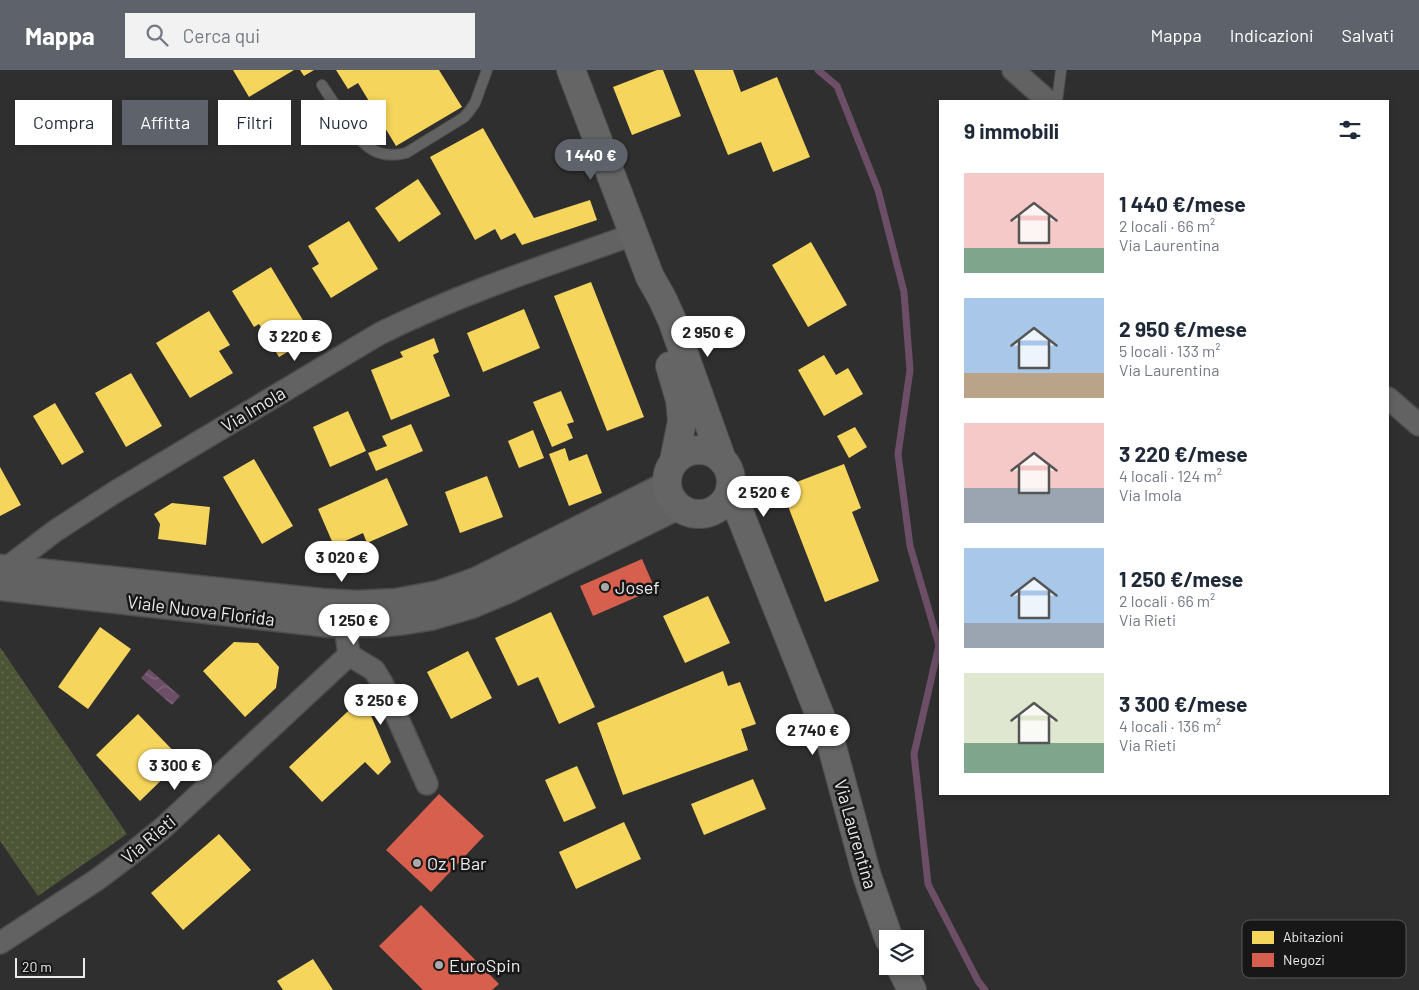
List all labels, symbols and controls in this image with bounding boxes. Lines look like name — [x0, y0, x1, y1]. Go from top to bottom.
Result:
search box — [125, 13, 475, 58]
text: Mappa — [25, 21, 95, 50]
icon: search — [143, 21, 171, 49]
text: Cerca qui — [183, 24, 260, 47]
text: Mappa — [1151, 24, 1202, 46]
text: Indicazioni — [1230, 24, 1314, 46]
text: Salvati — [1342, 24, 1394, 46]
chip: Compra — [15, 100, 112, 145]
chip: Affitta — [122, 100, 208, 145]
chip: Filtri — [218, 100, 291, 145]
chip: Nuovo — [301, 100, 386, 145]
icon: filters — [1336, 116, 1364, 144]
text: 9 immobili — [964, 118, 1059, 143]
pin: 1 440 € — [545, 138, 637, 181]
text: 1 440 € — [566, 145, 616, 164]
text: 1 440 €/mese — [1119, 191, 1246, 216]
icon: home — [1004, 193, 1064, 253]
text: 2 locali · 66 m² — [1119, 216, 1215, 235]
text: Via Laurentina — [1119, 235, 1219, 254]
pin: 2 950 € — [662, 316, 754, 358]
text: 2 950 €/mese — [1119, 316, 1247, 341]
icon: home — [1004, 318, 1064, 378]
pin: 3 220 € — [249, 320, 341, 362]
text: 2 950 € — [682, 322, 734, 341]
text: 3 220 € — [269, 326, 321, 345]
text: 5 locali · 133 m² — [1119, 341, 1221, 360]
text: Via Laurentina — [1119, 360, 1219, 379]
street label: Via Imola — [217, 381, 289, 437]
text: 3 220 €/mese — [1119, 441, 1248, 466]
icon: home — [1004, 443, 1064, 503]
text: 4 locali · 124 m² — [1119, 466, 1222, 485]
pin: 2 520 € — [718, 476, 810, 518]
text: 2 520 € — [738, 482, 790, 501]
text: Via Imola — [1119, 485, 1182, 504]
pin: 3 020 € — [296, 540, 388, 583]
text: 3 020 € — [316, 547, 368, 566]
text: 1 250 €/mese — [1119, 566, 1243, 591]
icon: home — [1004, 568, 1064, 628]
place label: Josef — [615, 576, 660, 598]
marker: Josef — [599, 581, 611, 593]
street label: Viale Nuova Florida — [126, 590, 276, 630]
text: 2 locali · 66 m² — [1119, 591, 1215, 610]
pin: 1 250 € — [308, 604, 400, 646]
text: 1 250 € — [330, 610, 378, 629]
text: Via Rieti — [1119, 610, 1176, 629]
pin: 3 250 € — [335, 684, 427, 726]
text: 3 250 € — [355, 690, 407, 709]
text: 3 300 €/mese — [1119, 691, 1247, 716]
icon: home — [1004, 693, 1064, 753]
pin: 2 740 € — [767, 714, 859, 756]
text: 4 locali · 136 m² — [1119, 716, 1221, 735]
text: 2 740 € — [787, 720, 839, 739]
text: Via Rieti — [1119, 735, 1176, 754]
pin: 3 300 € — [129, 748, 221, 791]
text: 3 300 € — [149, 755, 201, 774]
street label: Via Laurentina — [830, 777, 882, 891]
street label: Via Rieti — [116, 810, 180, 868]
place label: Oz 1 Bar — [427, 852, 487, 874]
marker: Oz 1 Bar — [411, 857, 423, 869]
legend — [1242, 920, 1406, 978]
text: Abitazioni — [1283, 928, 1344, 945]
map controls — [879, 930, 924, 975]
button: layers — [879, 930, 924, 975]
text: Negozi — [1283, 951, 1325, 968]
place label: EuroSpin — [449, 954, 521, 976]
scale bar — [15, 955, 85, 978]
text: 20 m — [22, 958, 52, 975]
marker: EuroSpin — [433, 959, 445, 971]

